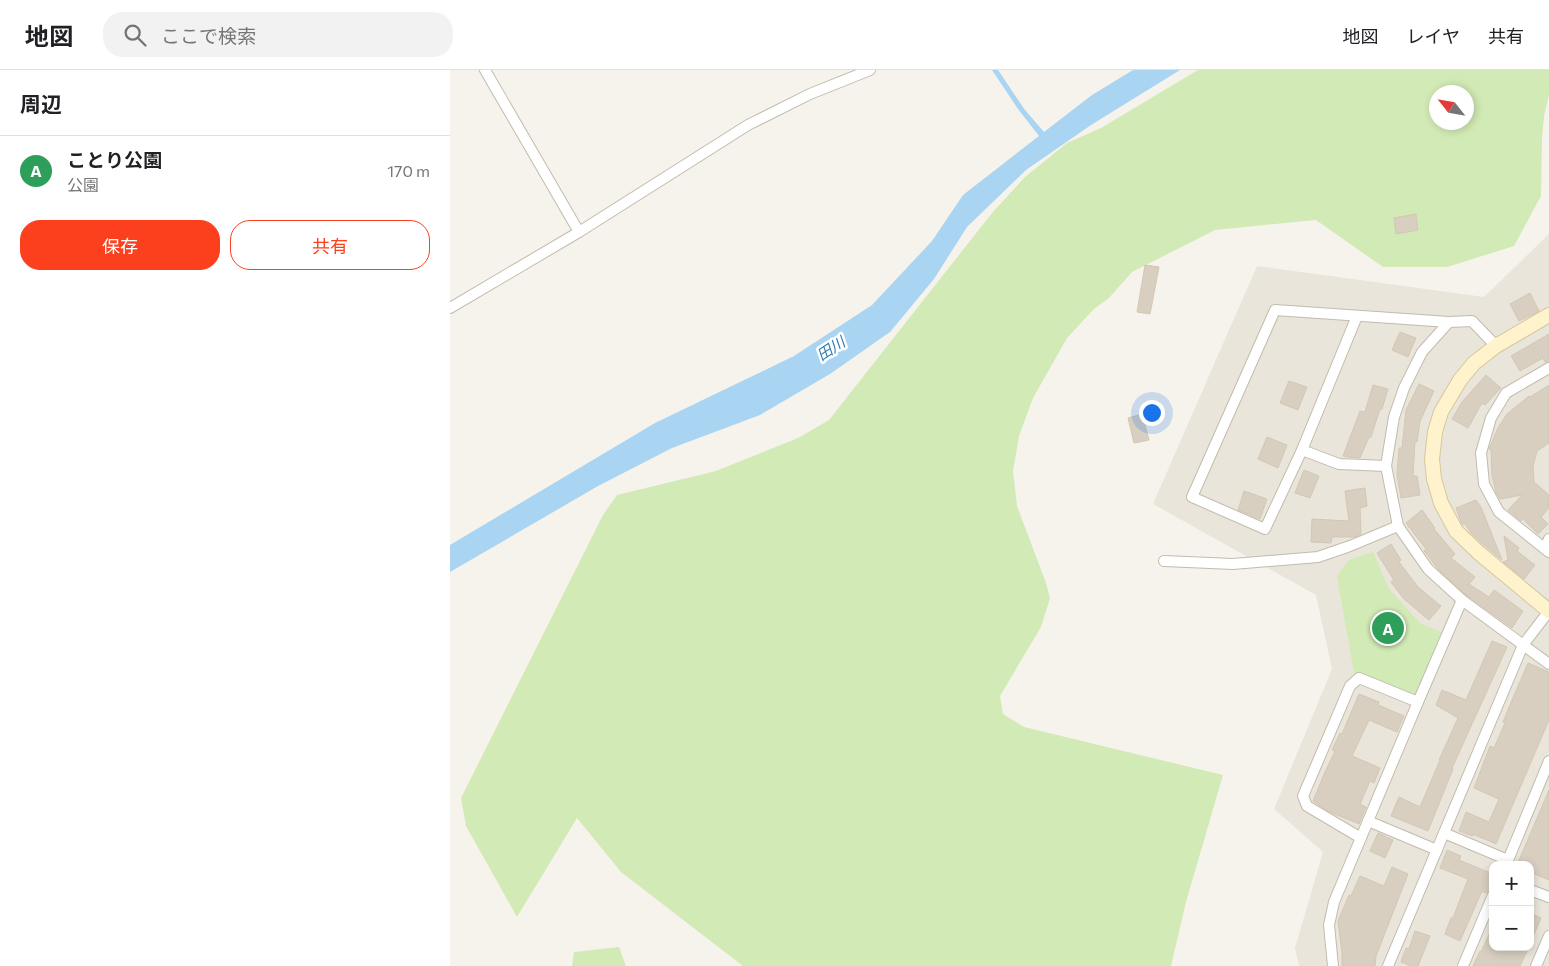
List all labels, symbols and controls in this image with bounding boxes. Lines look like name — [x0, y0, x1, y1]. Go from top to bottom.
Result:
search box — [103, 12, 453, 57]
text: 地図 — [25, 21, 73, 50]
icon: search — [121, 21, 149, 49]
text: ここで検索 — [161, 24, 256, 47]
text: 地図 — [1343, 25, 1379, 47]
text: レイヤ — [1407, 25, 1460, 47]
text: 共有 — [1488, 25, 1524, 47]
north arrow — [1429, 85, 1474, 130]
text: 周辺 — [20, 91, 62, 116]
text: ことり公園 — [67, 148, 162, 171]
text: A — [30, 161, 42, 180]
text: 170 m — [387, 161, 430, 180]
text: 公園 — [67, 175, 99, 194]
button: 保存 — [20, 220, 220, 270]
button: 共有 — [230, 220, 430, 270]
water label: 田川 — [813, 331, 850, 364]
your location — [1139, 400, 1165, 426]
pin: A — [1372, 609, 1404, 647]
map controls — [1489, 861, 1534, 951]
button: + — [1489, 861, 1534, 906]
button: − — [1489, 906, 1534, 951]

